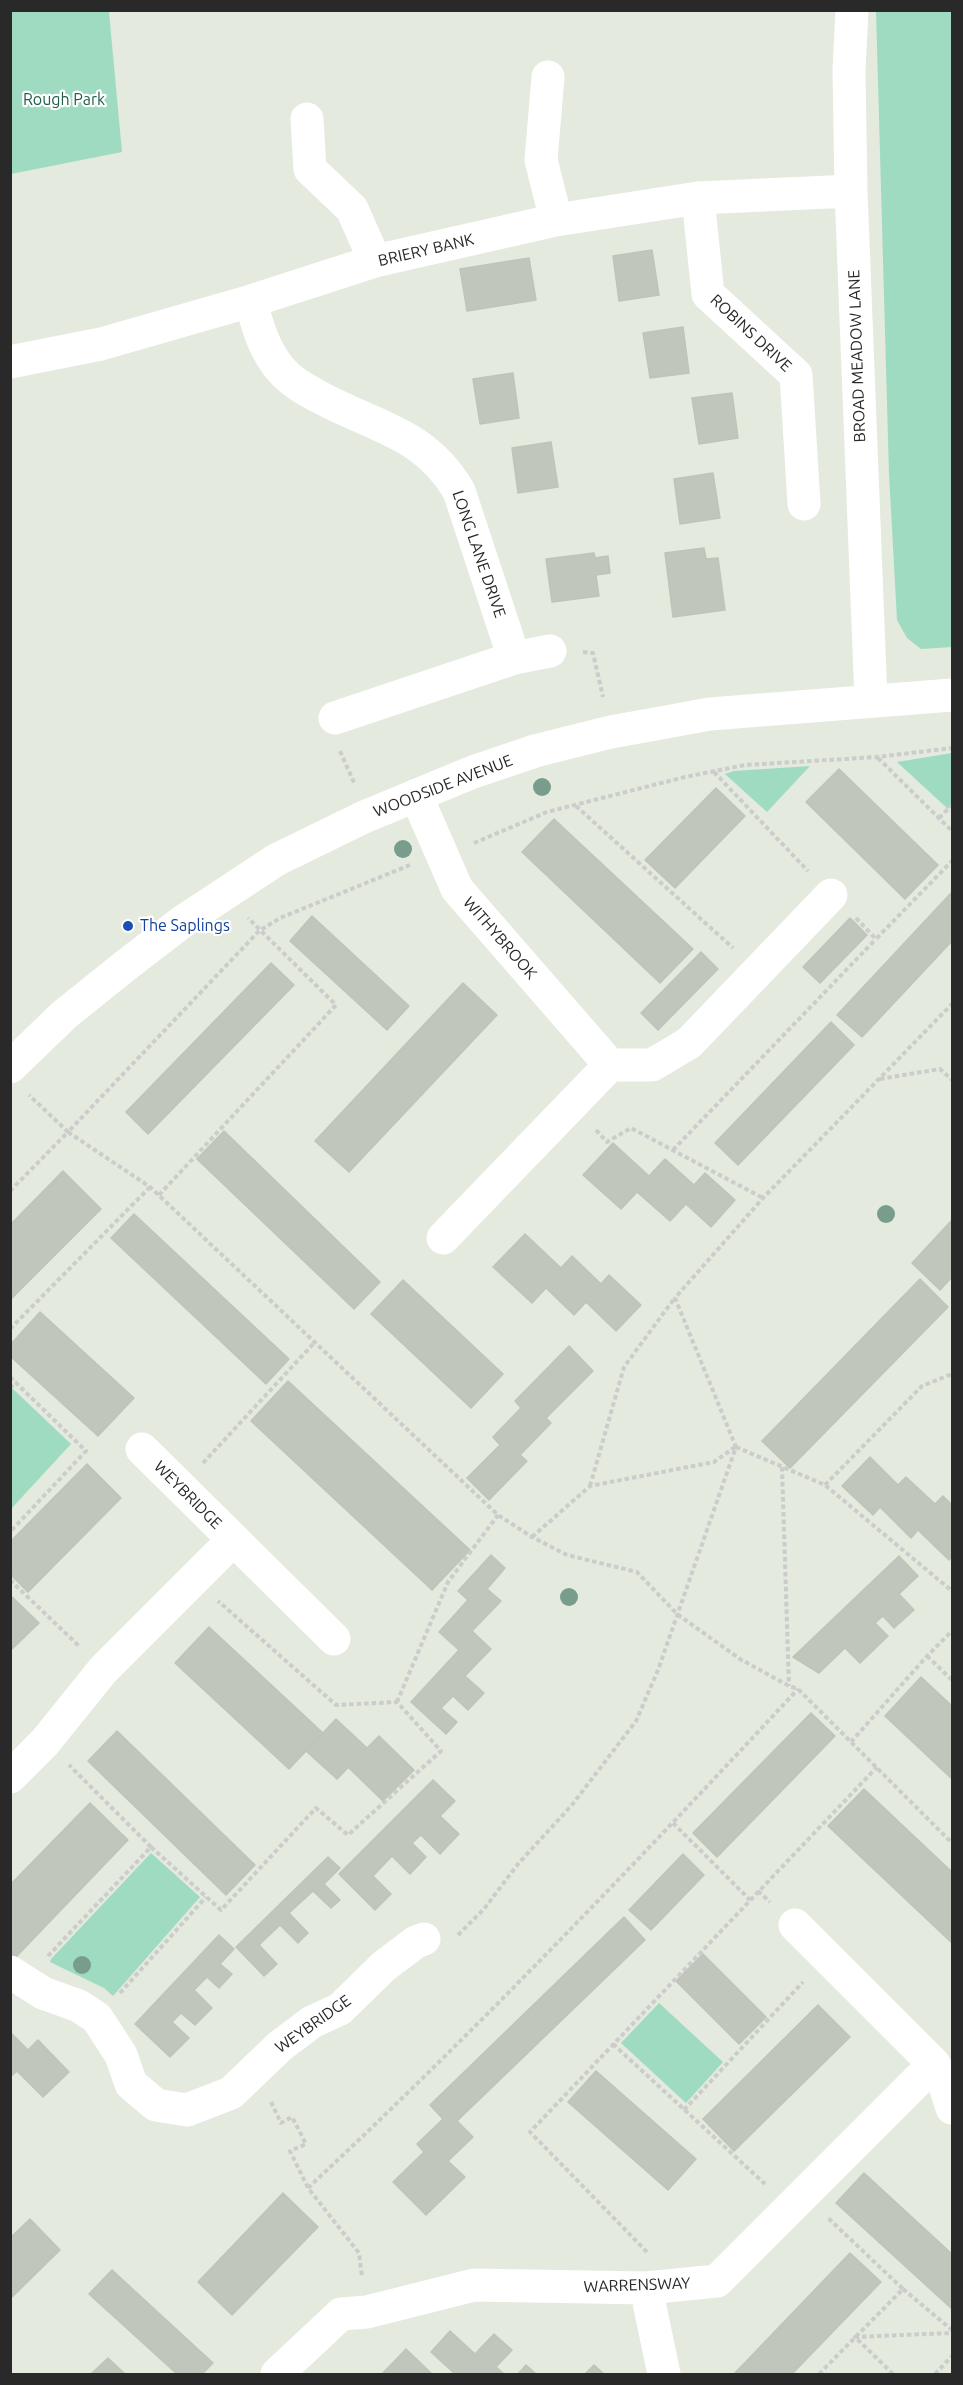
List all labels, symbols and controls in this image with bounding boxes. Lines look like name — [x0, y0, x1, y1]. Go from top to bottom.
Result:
park label: Rough Park — [23, 90, 105, 110]
street label: BRIERY BANK — [376, 230, 476, 270]
street label: BROAD MEADOW LANE — [844, 269, 870, 443]
street label: ROBINS DRIVE — [706, 290, 796, 376]
street label: LONG LANE DRIVE — [448, 488, 510, 620]
street label: WOODSIDE AVENUE — [371, 751, 515, 821]
street label: WITHYBROOK — [459, 893, 541, 983]
place label: The Saplings — [140, 916, 230, 936]
marker: The Saplings — [121, 919, 135, 933]
street label: WEYBRIDGE — [150, 1457, 226, 1533]
street label: WEYBRIDGE — [271, 1991, 355, 2057]
street label: WARRENSWAY — [583, 2274, 691, 2296]

